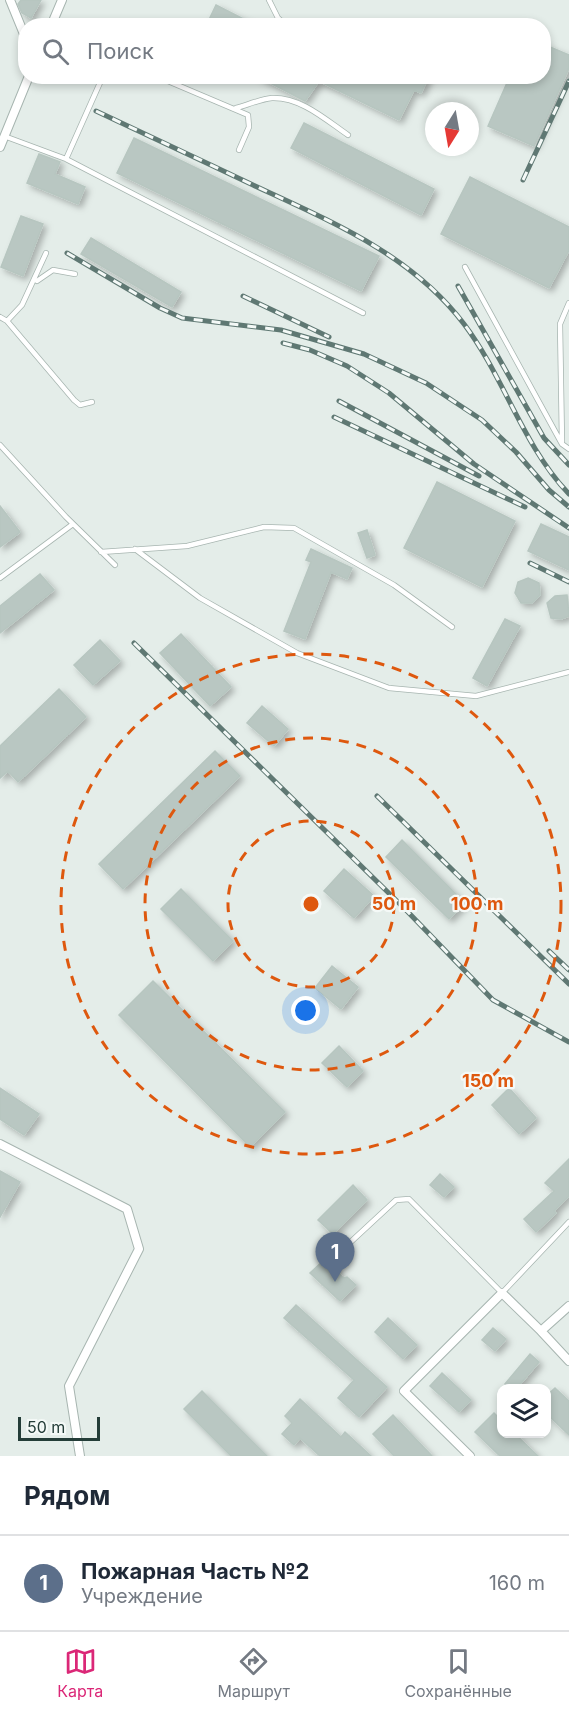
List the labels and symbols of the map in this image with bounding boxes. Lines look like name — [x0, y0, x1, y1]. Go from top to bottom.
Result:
north arrow — [425, 102, 479, 156]
text: 50 m — [372, 893, 416, 914]
text: 100 m — [451, 893, 503, 914]
centre of rings — [301, 894, 321, 914]
your location — [291, 996, 320, 1025]
text: 150 m — [462, 1070, 514, 1091]
pin: 1 — [316, 1232, 354, 1282]
scale bar — [18, 1414, 100, 1442]

